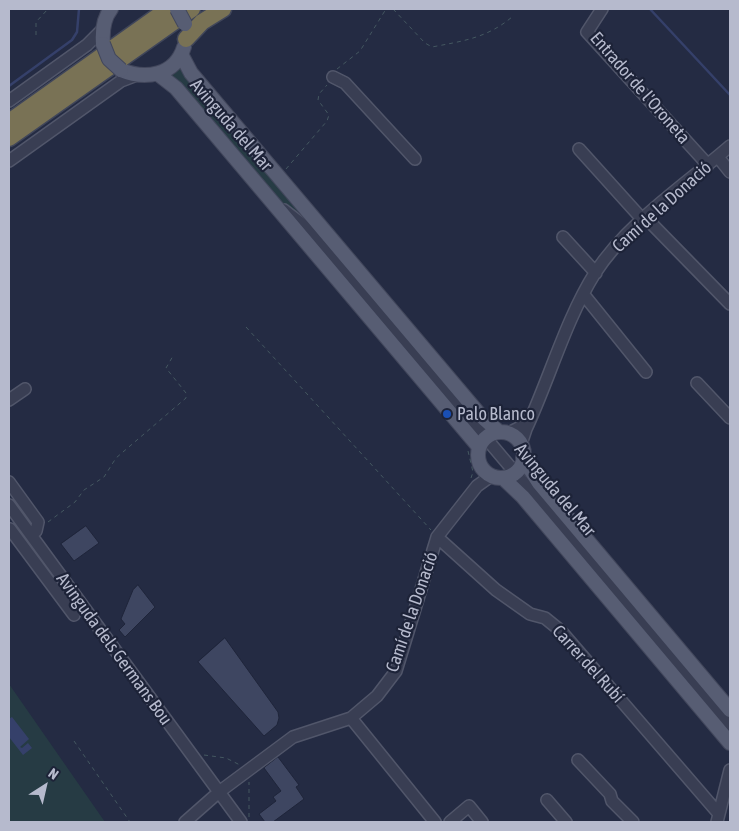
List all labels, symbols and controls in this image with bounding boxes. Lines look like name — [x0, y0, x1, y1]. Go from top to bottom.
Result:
street label: Entrador de l'Oroneta — [585, 28, 695, 148]
street label: Avinguda del Mar — [185, 75, 277, 175]
street label: Camí de la Donació — [608, 157, 716, 257]
place label: Palo Blanco — [457, 403, 535, 425]
marker: Palo Blanco — [441, 408, 453, 420]
street label: Avinguda del Mar — [510, 439, 600, 541]
street label: Camí de la Donació — [381, 549, 443, 675]
street label: Avinguda dels Germans Bou — [52, 569, 176, 729]
street label: Carrer del Rubí — [547, 621, 629, 707]
north arrow — [20, 761, 70, 811]
text: N — [46, 765, 62, 783]

